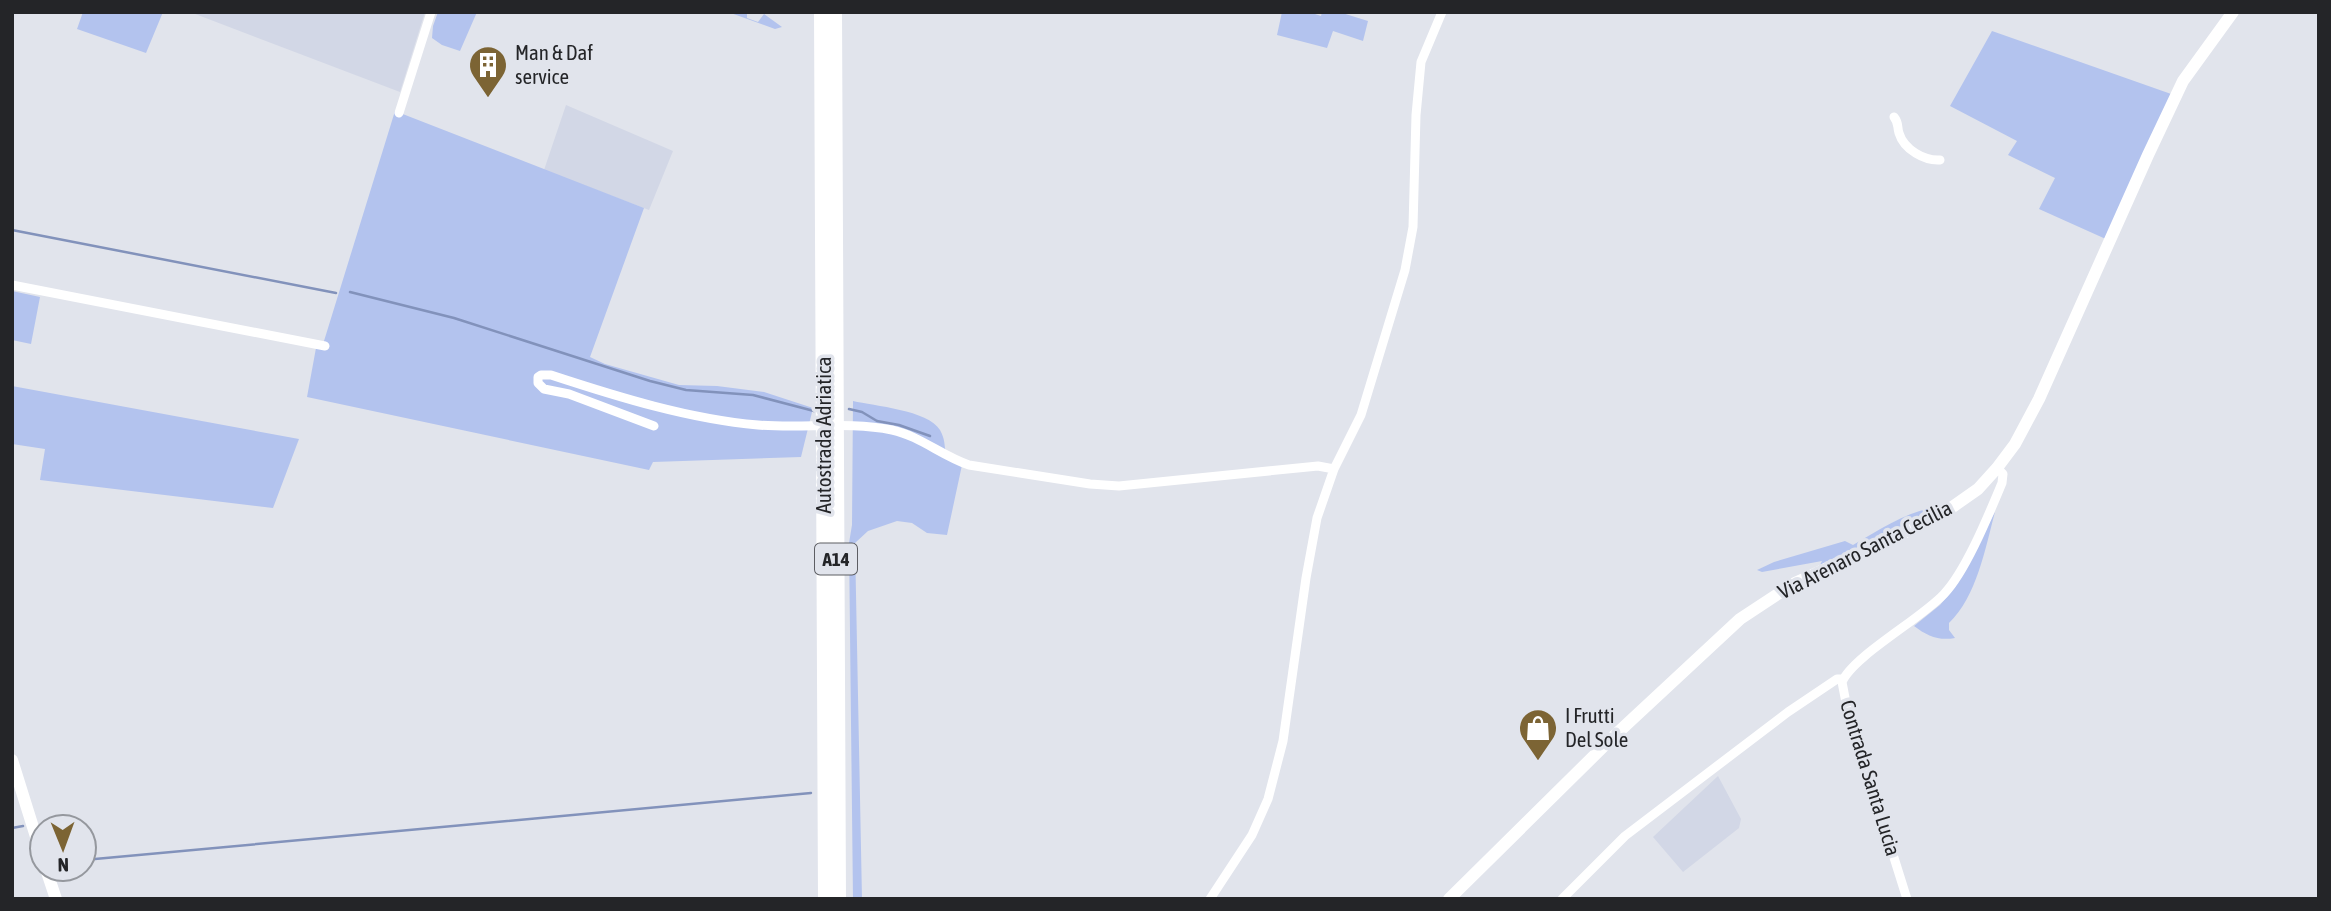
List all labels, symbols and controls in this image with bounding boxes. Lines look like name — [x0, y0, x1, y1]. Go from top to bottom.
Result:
place label: Man & Daf service — [515, 40, 593, 88]
building icon: Man & Daf service — [467, 44, 509, 99]
street label: Autostrada Adriatica — [811, 356, 835, 514]
street label: Via Arenaro Santa Cecilia — [1774, 495, 1955, 603]
road number: A14 — [815, 544, 857, 574]
street label: Contrada Santa Lucia — [1836, 697, 1906, 859]
place label: I Frutti Del Sole — [1565, 703, 1628, 751]
shop icon: I Frutti Del Sole — [1517, 707, 1559, 762]
north arrow — [28, 813, 98, 883]
text: N — [57, 854, 69, 876]

